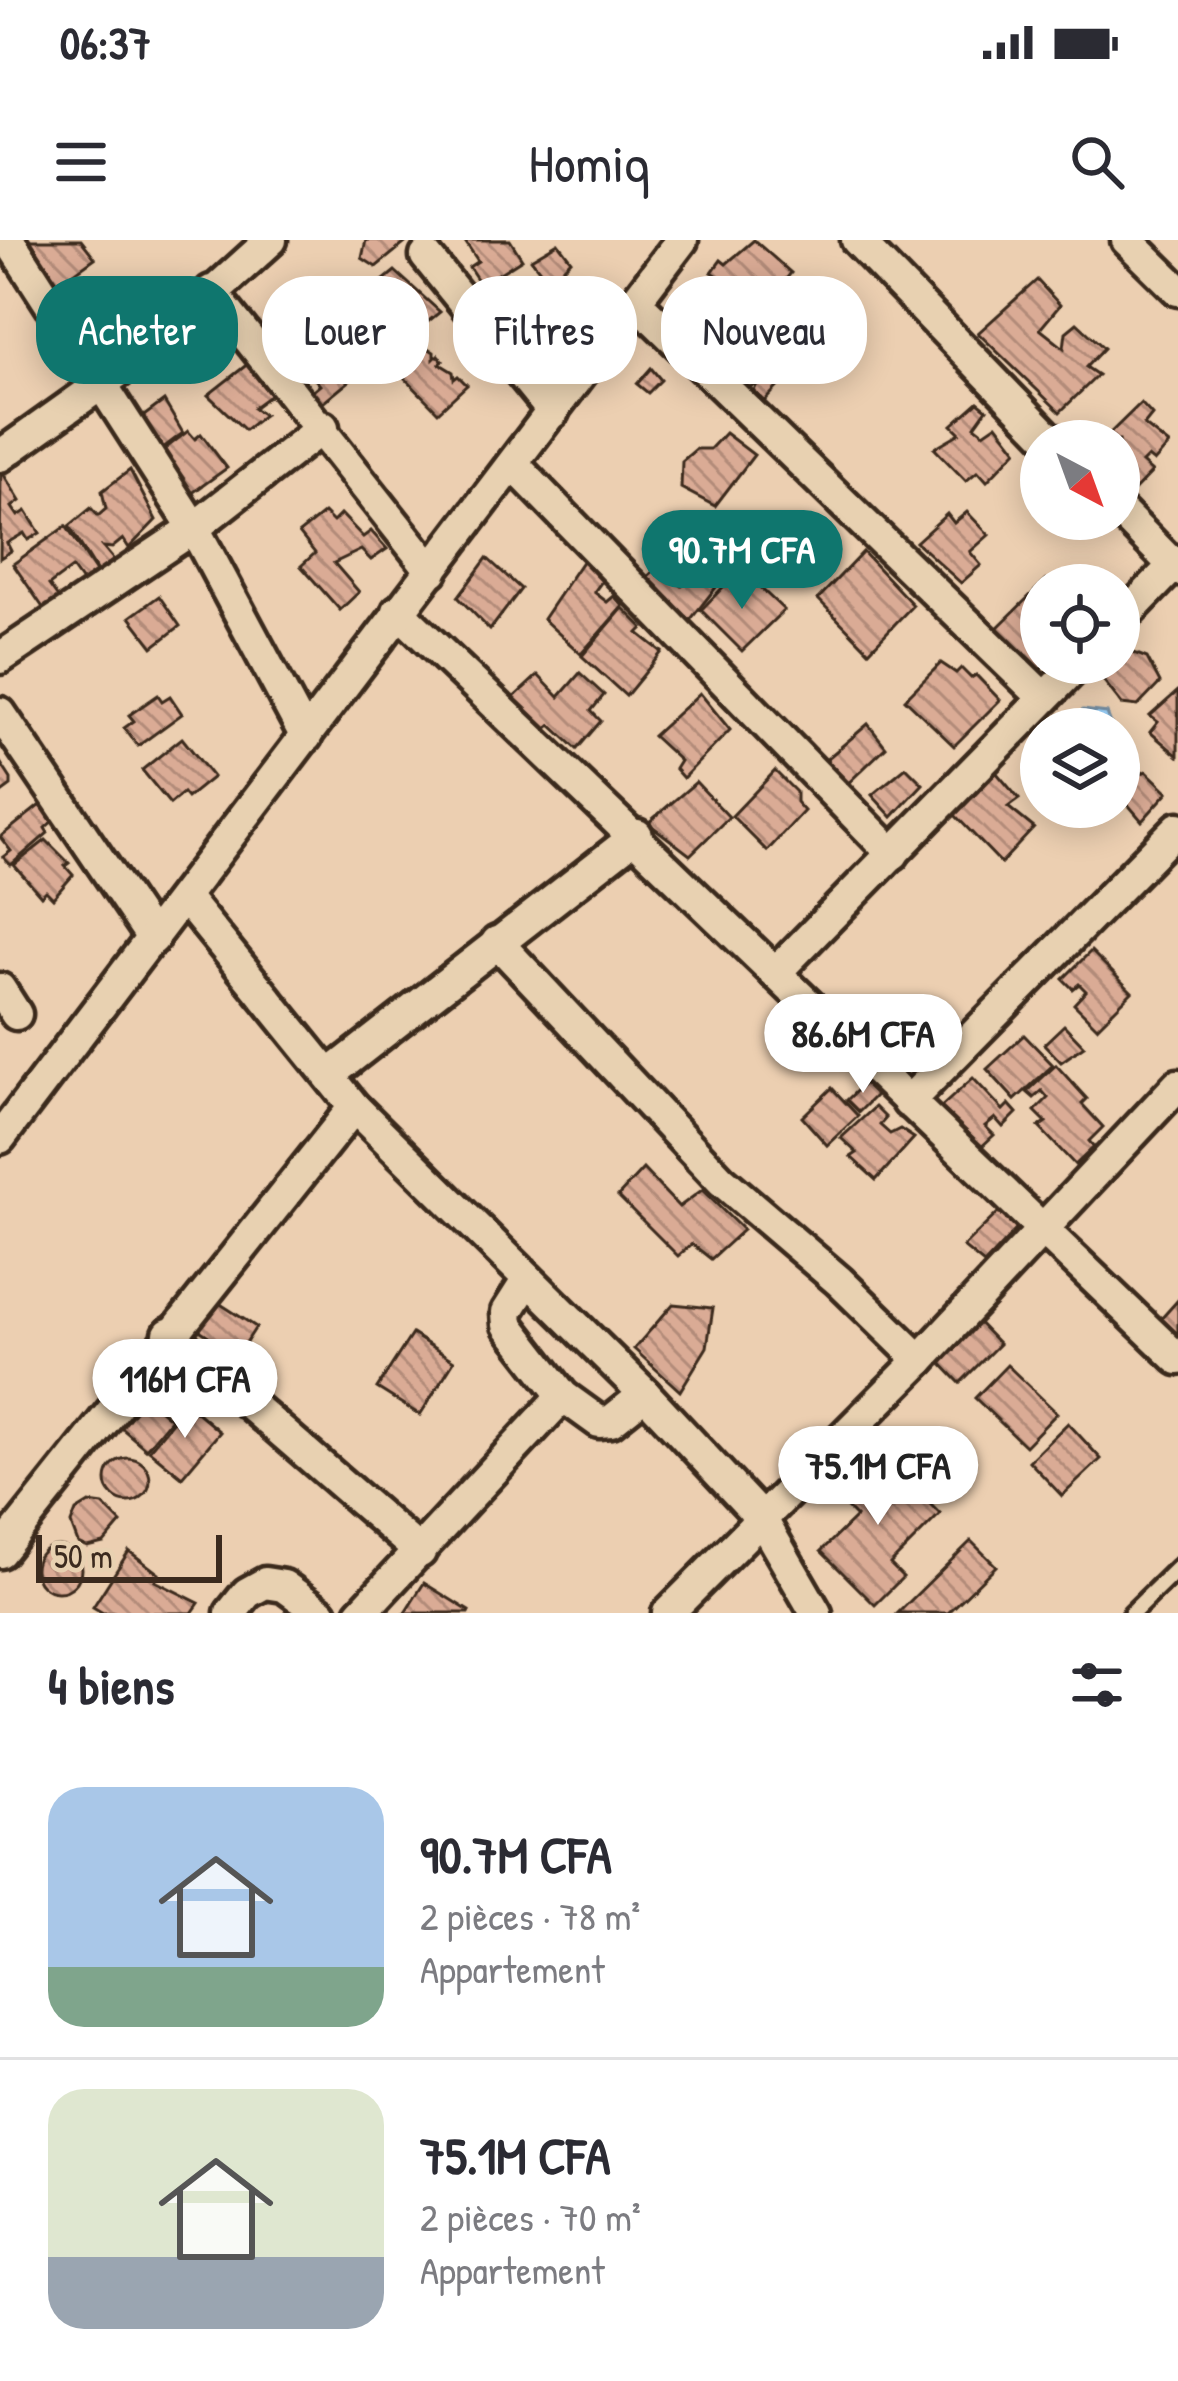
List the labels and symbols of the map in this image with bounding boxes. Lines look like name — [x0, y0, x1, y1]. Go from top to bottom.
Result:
north arrow — [1020, 420, 1140, 540]
pin: 90.7M CFA — [605, 510, 879, 612]
pin: 86.6M CFA — [726, 994, 1000, 1096]
pin: 116M CFA — [61, 1339, 309, 1441]
pin: 75.1M CFA — [741, 1426, 1015, 1528]
scale bar — [36, 1529, 222, 1582]

